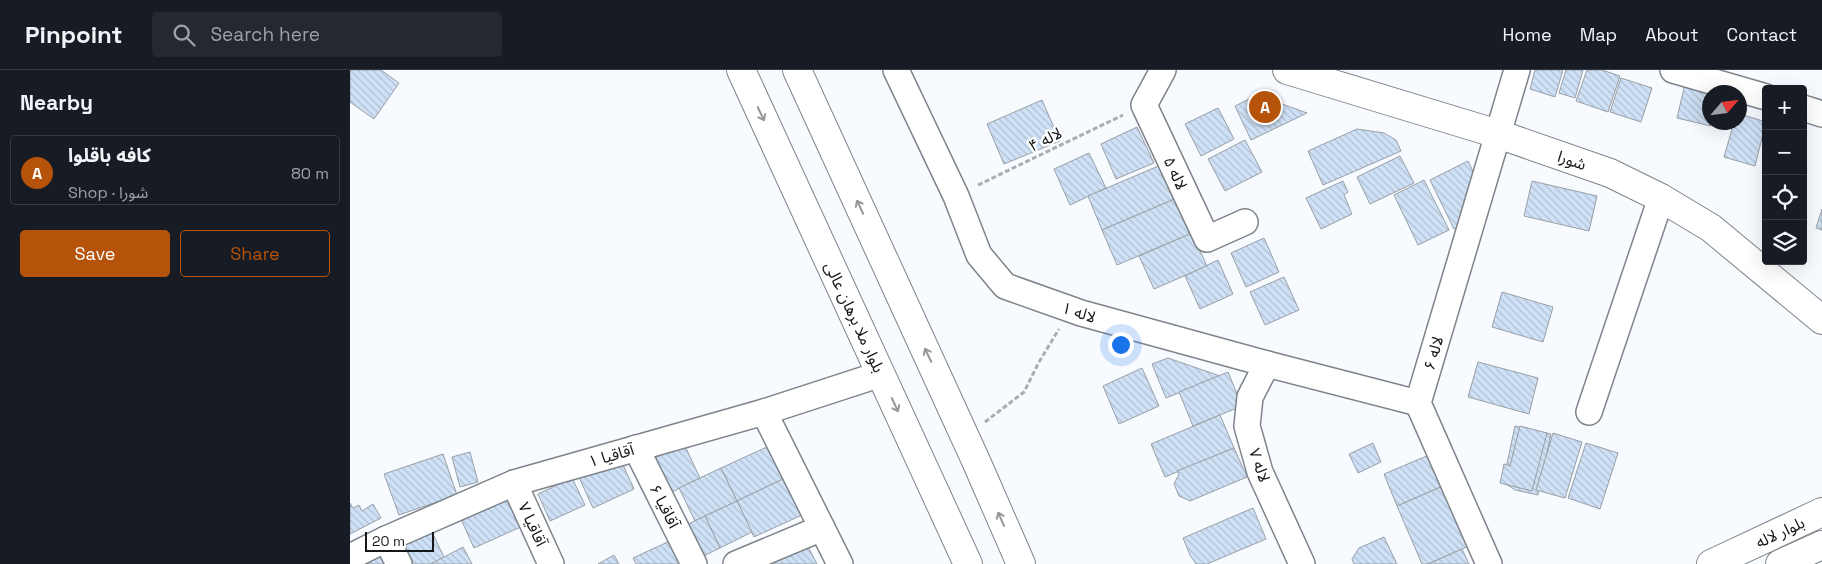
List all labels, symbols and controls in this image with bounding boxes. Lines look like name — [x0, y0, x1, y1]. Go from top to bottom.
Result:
search box — [152, 12, 502, 57]
text: Pinpoint — [25, 19, 122, 50]
icon: search — [170, 21, 198, 49]
text: Search here — [210, 22, 320, 47]
text: Home — [1503, 23, 1552, 46]
text: Map — [1580, 23, 1617, 46]
text: About — [1645, 23, 1699, 46]
text: Contact — [1727, 23, 1797, 46]
north arrow — [1702, 85, 1747, 130]
map controls — [1762, 85, 1807, 265]
button: + — [1762, 85, 1807, 130]
pin: A — [1249, 88, 1281, 126]
text: Nearby — [20, 89, 93, 116]
one-way arrow — [757, 106, 766, 121]
street label: لاله ۴ — [1025, 122, 1065, 156]
button: − — [1762, 130, 1807, 175]
text: کافه باقلوا — [68, 143, 151, 168]
street label: شورا — [1555, 146, 1589, 175]
street label: لاله ۵ — [1159, 153, 1192, 193]
text: A — [32, 163, 42, 184]
text: 80 m — [291, 163, 329, 184]
button: locate — [1762, 175, 1807, 220]
text: Shop · شورا — [68, 182, 148, 203]
one-way arrow — [854, 200, 864, 215]
button: layers — [1762, 220, 1807, 265]
button: Save — [20, 230, 170, 277]
button: Share — [180, 230, 330, 277]
street label: بلوار ملا برهان عالی — [820, 258, 889, 376]
street label: لاله ۱ — [1059, 297, 1099, 328]
your location — [1108, 332, 1134, 358]
street label: لاله ۶ — [1419, 334, 1448, 373]
one-way arrow — [922, 348, 932, 363]
one-way arrow — [891, 397, 900, 412]
street label: آقاقیا ۱ — [586, 439, 638, 472]
street label: لاله ۷ — [1244, 445, 1275, 485]
street label: آقاقیا ۶ — [645, 481, 685, 533]
street label: آقاقیا ۷ — [513, 499, 552, 551]
one-way arrow — [996, 512, 1006, 527]
street label: بلوار لاله — [1752, 512, 1808, 553]
scale bar — [365, 529, 434, 552]
text: 20 m — [372, 532, 405, 550]

